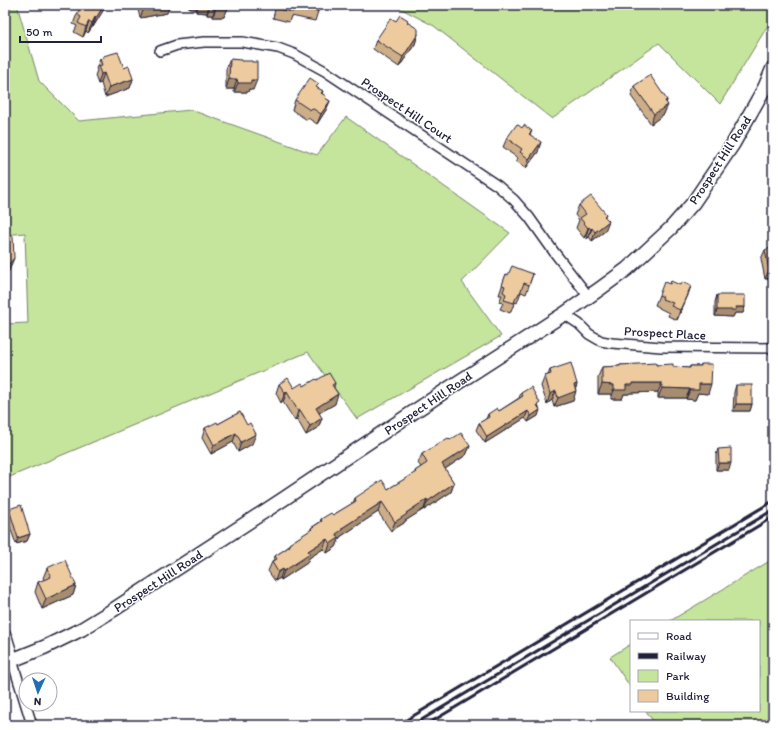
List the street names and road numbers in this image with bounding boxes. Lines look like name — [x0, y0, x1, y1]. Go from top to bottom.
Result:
street label: Prospect Hill Court — [359, 74, 455, 146]
street label: Prospect Hill Road — [686, 113, 754, 207]
street label: Prospect Place — [624, 323, 706, 343]
street label: Prospect Hill Road — [381, 368, 475, 438]
street label: Prospect Hill Road — [111, 547, 205, 615]

